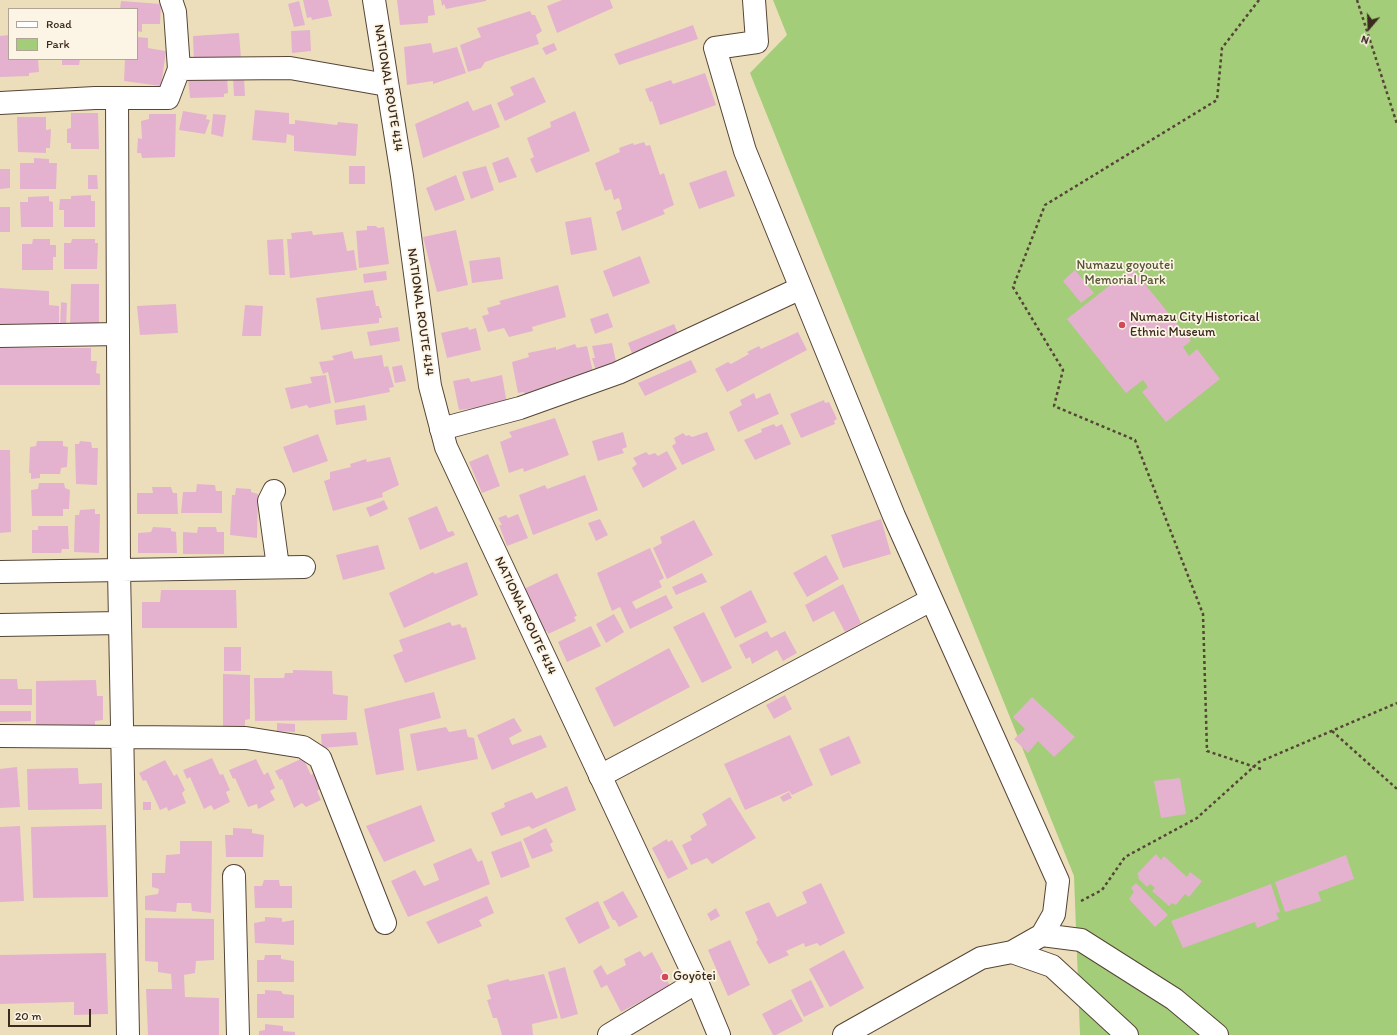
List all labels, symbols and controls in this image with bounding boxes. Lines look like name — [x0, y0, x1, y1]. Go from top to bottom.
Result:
legend — [8, 8, 138, 60]
north arrow — [1349, 8, 1389, 48]
text: Road — [46, 17, 72, 31]
street label: NATIONAL ROUTE 414 — [370, 23, 406, 153]
text: N — [1359, 32, 1371, 47]
text: Park — [46, 37, 70, 51]
street label: NATIONAL ROUTE 414 — [403, 247, 437, 377]
park label: Numazu goyoutei Memorial Park — [1076, 258, 1174, 289]
place label: Numazu City Historical Ethnic Museum — [1130, 310, 1260, 341]
marker: Numazu City Historical Ethnic Museum — [1117, 320, 1127, 330]
street label: NATIONAL ROUTE 414 — [491, 554, 559, 678]
place label: Goyōtei — [673, 969, 716, 985]
marker: Goyōtei — [660, 972, 670, 982]
scale bar — [10, 1001, 93, 1027]
text: 20 m — [15, 1009, 42, 1023]

